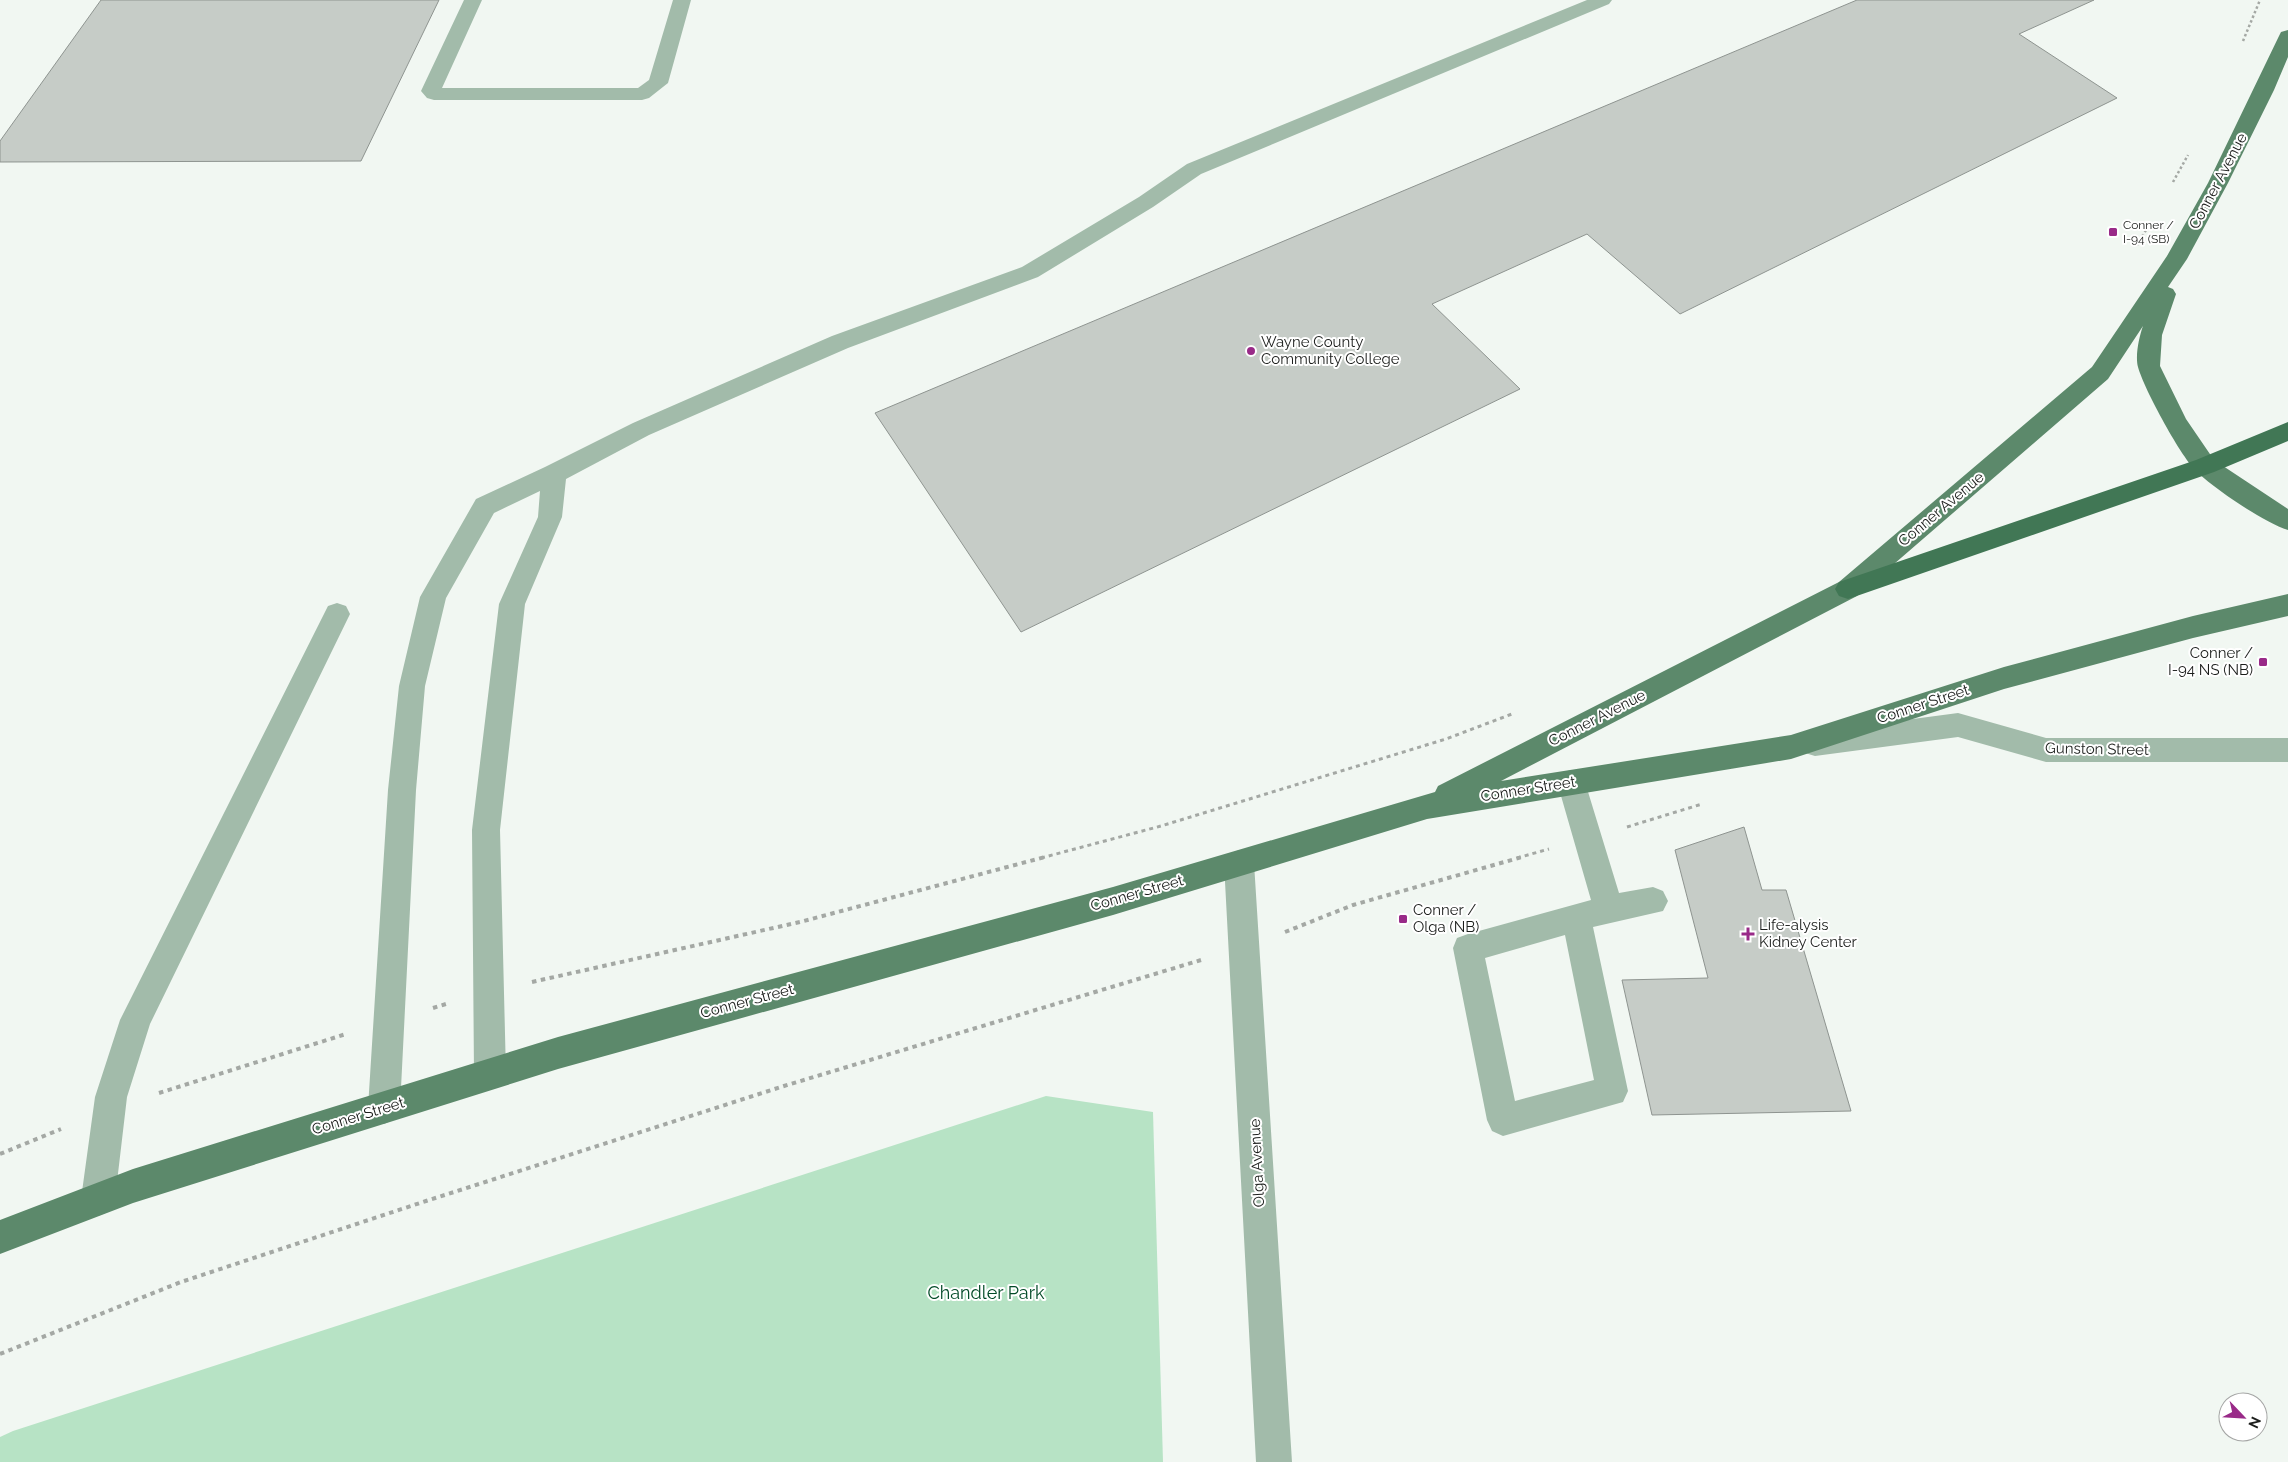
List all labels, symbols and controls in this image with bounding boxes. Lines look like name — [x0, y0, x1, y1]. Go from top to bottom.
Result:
street label: Conner Avenue — [2185, 130, 2251, 232]
place label: Conner / I-94 (SB) — [2123, 218, 2174, 246]
marker: Conner / I-94 (SB) — [2107, 226, 2119, 238]
place label: Wayne County Community College — [1261, 333, 1400, 368]
marker: Wayne County Community College — [1245, 345, 1257, 357]
street label: Conner Avenue — [1894, 468, 1988, 550]
place label: Conner / I-94 NS (NB) — [2168, 644, 2253, 679]
marker: Conner / I-94 NS (NB) — [2257, 656, 2269, 668]
street label: Conner Street — [1875, 681, 1971, 727]
street label: Conner Avenue — [1546, 686, 1649, 750]
street label: Gunston Street — [2045, 739, 2149, 759]
street label: Conner Street — [1479, 773, 1577, 805]
street label: Conner Street — [1088, 871, 1186, 915]
place label: Conner / Olga (NB) — [1413, 901, 1479, 936]
marker: Conner / Olga (NB) — [1397, 913, 1409, 925]
place label: Life-alysis Kidney Center — [1759, 916, 1858, 951]
marker: Life-alysis Kidney Center — [1741, 927, 1755, 941]
street label: Conner Street — [698, 980, 796, 1022]
street label: Conner Street — [310, 1093, 406, 1139]
street label: Olga Avenue — [1246, 1118, 1268, 1208]
park label: Chandler Park — [927, 1282, 1045, 1303]
north arrow — [2218, 1392, 2268, 1442]
text: N — [2245, 1414, 2264, 1431]

